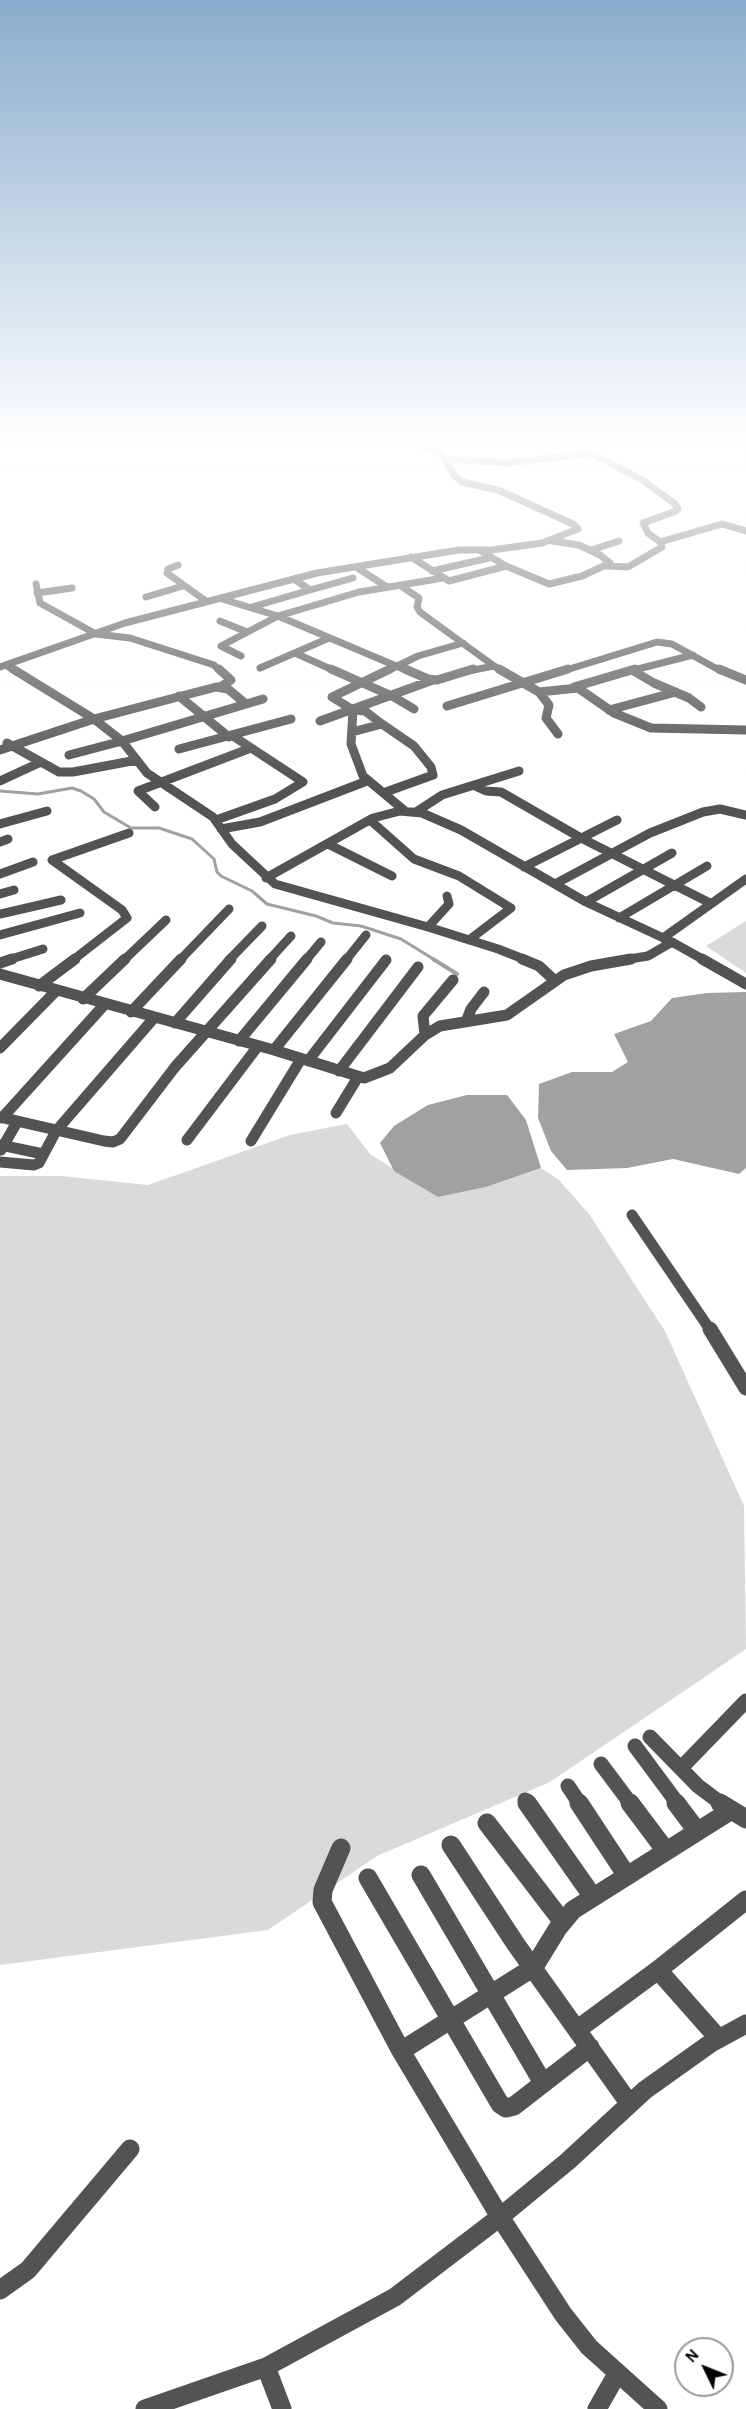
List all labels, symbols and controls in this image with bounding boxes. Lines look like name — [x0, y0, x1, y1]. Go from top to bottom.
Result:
north arrow — [674, 2337, 734, 2397]
text: N — [683, 2347, 702, 2366]

